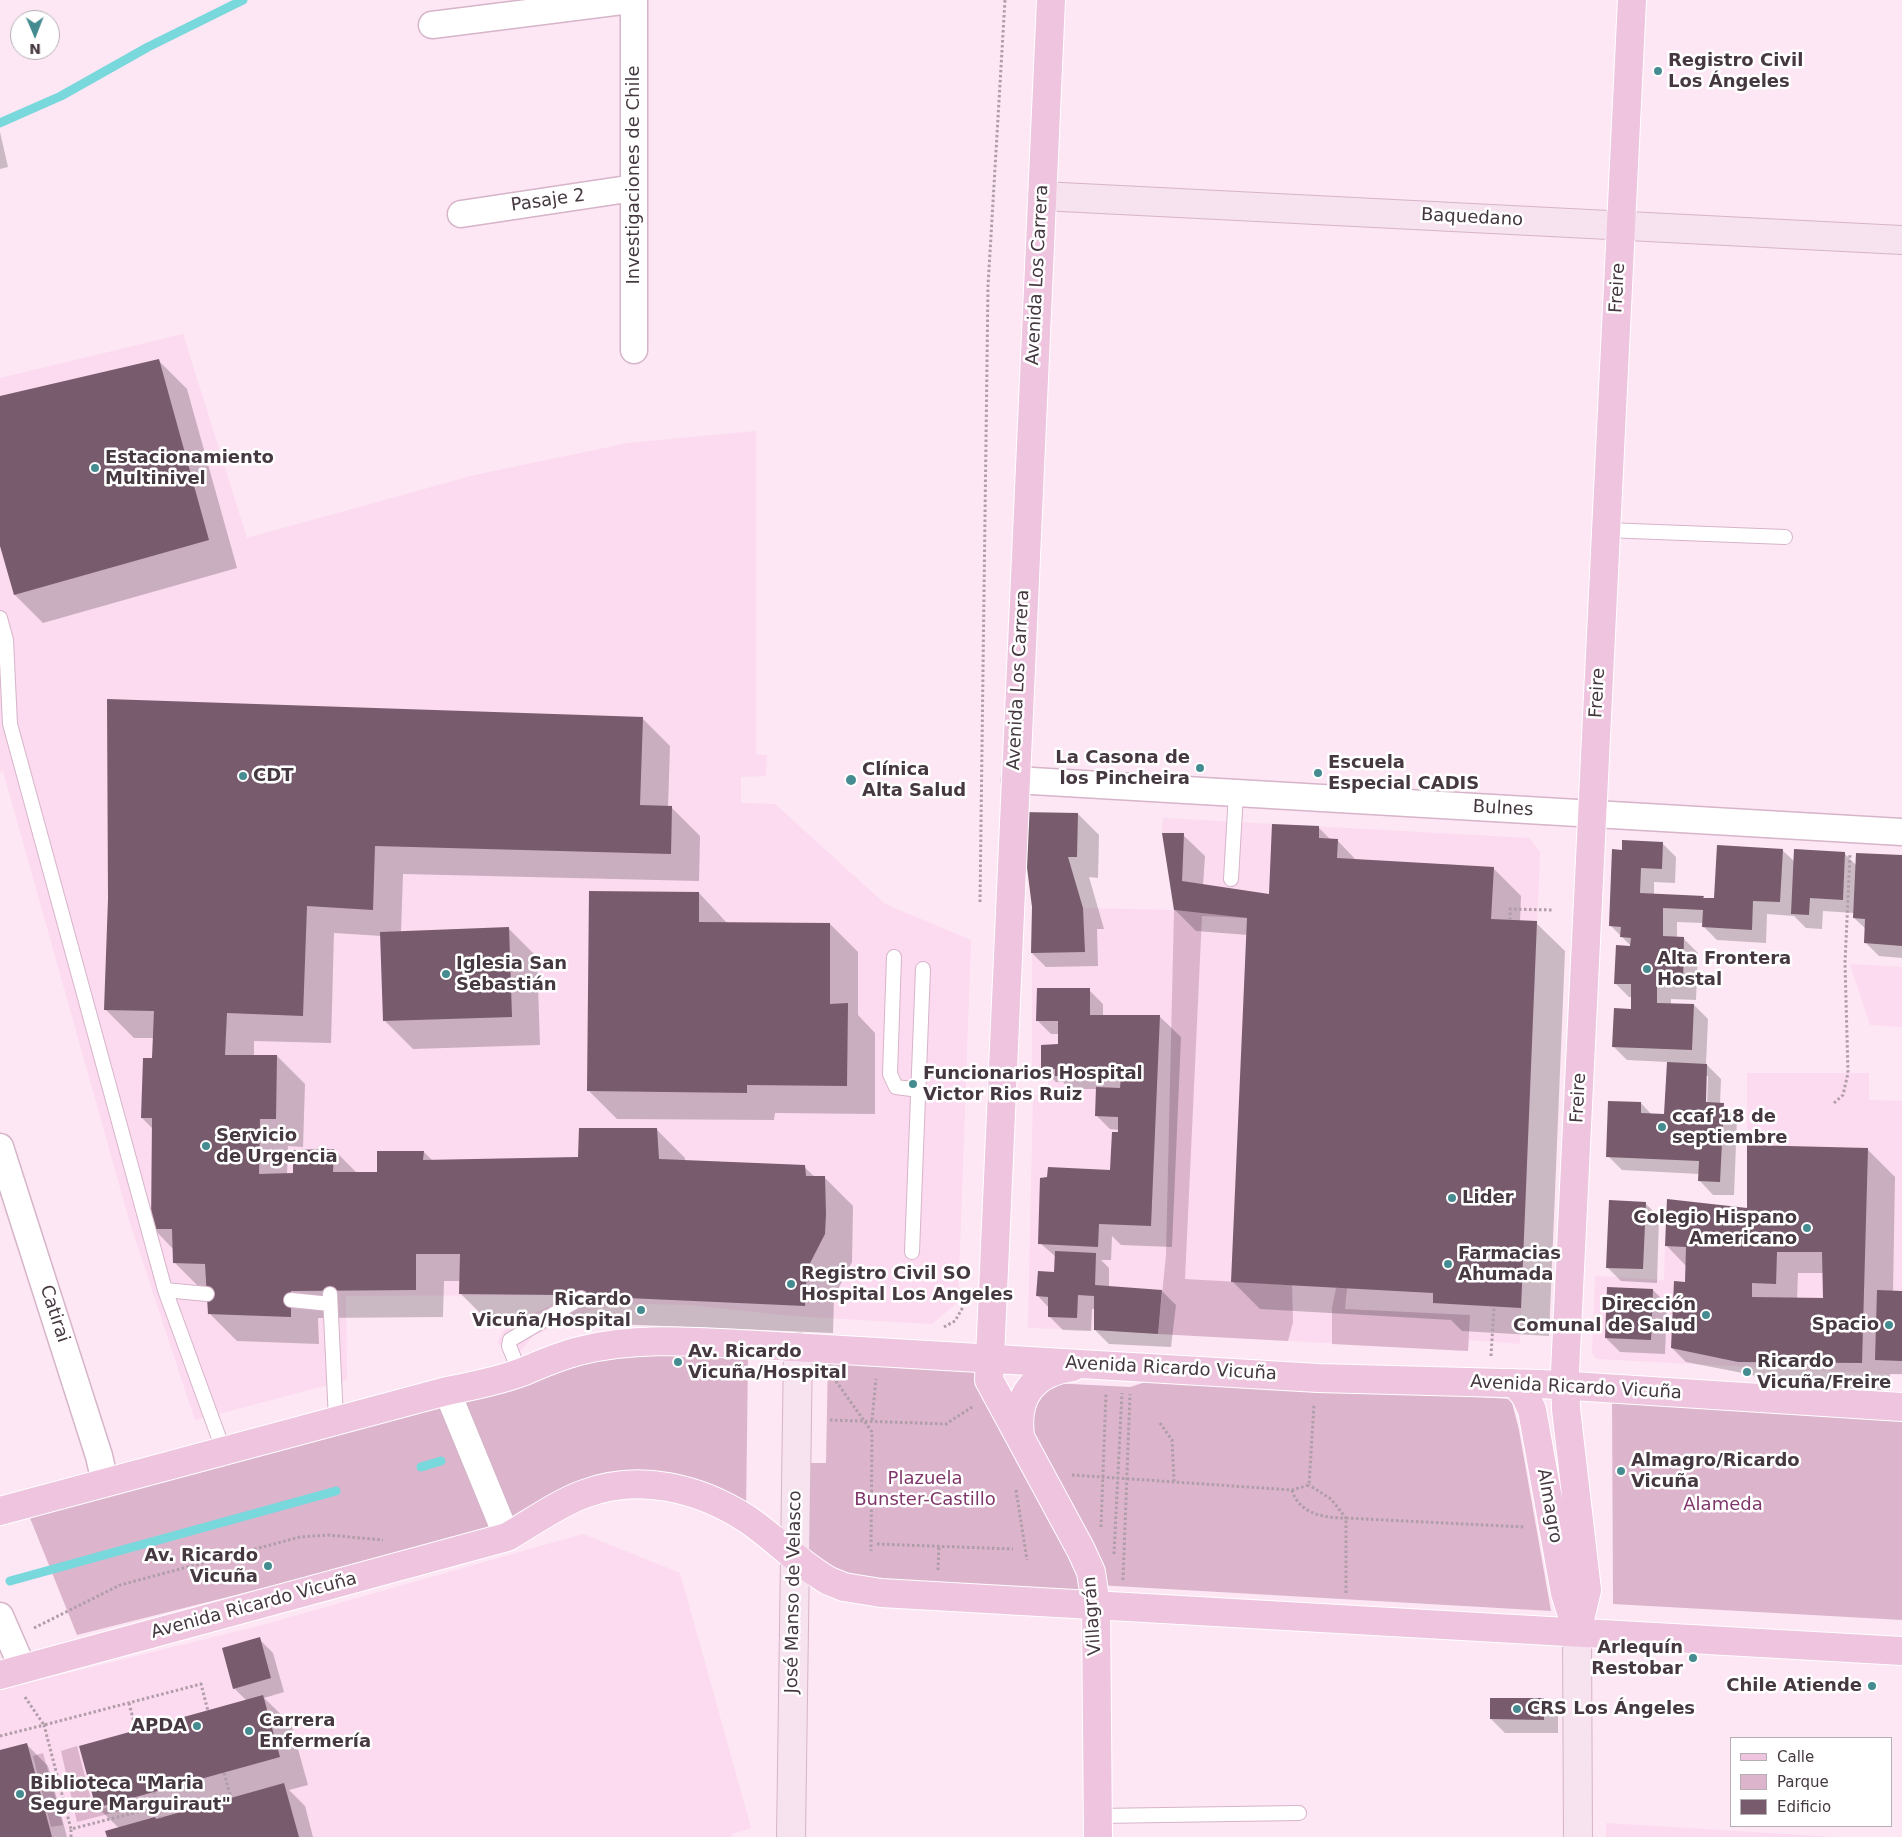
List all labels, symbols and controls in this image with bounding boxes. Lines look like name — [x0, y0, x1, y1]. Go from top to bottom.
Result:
north arrow — [10, 10, 60, 60]
text: N — [29, 41, 41, 57]
place label: Registro Civil Los Ángeles — [1668, 50, 1803, 92]
street label: Investigaciones de Chile — [623, 65, 645, 285]
marker: Registro Civil Los Ángeles — [1652, 65, 1664, 77]
street label: Avenida Los Carrera — [1022, 184, 1054, 366]
street label: Pasaje 2 — [509, 185, 587, 217]
street label: Baquedano — [1420, 205, 1524, 231]
street label: Freire — [1606, 262, 1630, 314]
place label: Estacionamiento Multinivel — [105, 447, 274, 489]
marker: Estacionamiento Multinivel — [89, 462, 101, 474]
street label: Avenida Los Carrera — [1003, 589, 1035, 771]
street label: Freire — [1586, 667, 1610, 719]
place label: La Casona de los Pincheira — [1055, 747, 1190, 790]
place label: Escuela Especial CADIS — [1328, 752, 1479, 794]
place label: Clínica Alta Salud — [862, 759, 966, 802]
marker: La Casona de los Pincheira — [1194, 762, 1206, 774]
place label: CDT — [253, 765, 293, 787]
marker: Escuela Especial CADIS — [1312, 767, 1324, 779]
marker: CDT — [237, 770, 249, 782]
marker: Clínica Alta Salud — [844, 773, 858, 787]
street label: Bulnes — [1472, 797, 1534, 821]
place label: Alta Frontera Hostal — [1657, 948, 1791, 991]
place label: Iglesia San Sebastián — [456, 953, 567, 996]
marker: Alta Frontera Hostal — [1641, 963, 1653, 975]
marker: Iglesia San Sebastián — [440, 968, 452, 980]
place label: Funcionarios Hospital Victor Rios Ruiz — [923, 1063, 1143, 1106]
street label: Freire — [1567, 1072, 1591, 1124]
marker: Funcionarios Hospital Victor Rios Ruiz — [907, 1078, 919, 1090]
place label: ccaf 18 de septiembre — [1672, 1106, 1788, 1148]
marker: ccaf 18 de septiembre — [1656, 1121, 1668, 1133]
place label: Servicio de Urgencia — [216, 1125, 338, 1168]
marker: Servicio de Urgencia — [200, 1140, 212, 1152]
place label: Lider — [1462, 1187, 1514, 1209]
marker: Lider — [1446, 1192, 1458, 1204]
place label: Colegio Hispano Americano — [1633, 1207, 1797, 1250]
marker: Colegio Hispano Americano — [1801, 1222, 1813, 1234]
place label: Farmacias Ahumada — [1458, 1243, 1561, 1286]
marker: Farmacias Ahumada — [1442, 1258, 1454, 1270]
place label: Registro Civil SO Hospital Los Angeles — [801, 1263, 1013, 1306]
marker: Registro Civil SO Hospital Los Angeles — [785, 1278, 797, 1290]
street label: Catirai — [35, 1283, 73, 1345]
place label: Ricardo Vicuña/Hospital — [472, 1289, 631, 1332]
place label: Dirección Comunal de Salud — [1513, 1294, 1696, 1336]
marker: Ricardo Vicuña/Hospital — [635, 1304, 647, 1316]
marker: Dirección Comunal de Salud — [1700, 1309, 1712, 1321]
place label: Spacio — [1812, 1314, 1879, 1336]
marker: Spacio — [1883, 1319, 1895, 1331]
place label: Av. Ricardo Vicuña/Hospital — [688, 1341, 847, 1384]
place label: Ricardo Vicuña/Freire — [1757, 1351, 1891, 1394]
street label: Avenida Ricardo Vicuña — [1065, 1353, 1277, 1385]
marker: Av. Ricardo Vicuña/Hospital — [672, 1356, 684, 1368]
marker: Ricardo Vicuña/Freire — [1741, 1366, 1753, 1378]
street label: Avenida Ricardo Vicuña — [1470, 1372, 1682, 1404]
place label: Almagro/Ricardo Vicuña — [1631, 1450, 1800, 1492]
marker: Almagro/Ricardo Vicuña — [1615, 1465, 1627, 1477]
street label: Almagro — [1532, 1467, 1566, 1545]
park label: Plazuela Bunster-Castillo — [854, 1468, 996, 1510]
street label: José Manso de Velasco — [781, 1490, 807, 1694]
park label: Alameda — [1683, 1494, 1763, 1516]
place label: Av. Ricardo Vicuña — [144, 1545, 258, 1588]
marker: Av. Ricardo Vicuña — [262, 1560, 274, 1572]
street label: Avenida Ricardo Vicuña — [149, 1568, 359, 1644]
street label: Villagrán — [1079, 1576, 1107, 1656]
place label: Arlequín Restobar — [1591, 1637, 1683, 1680]
marker: Arlequín Restobar — [1687, 1652, 1699, 1664]
place label: Chile Atiende — [1726, 1675, 1862, 1697]
marker: Chile Atiende — [1866, 1680, 1878, 1692]
place label: CRS Los Ángeles — [1527, 1698, 1695, 1720]
marker: CRS Los Ángeles — [1511, 1703, 1523, 1715]
place label: Carrera Enfermería — [259, 1710, 371, 1752]
place label: APDA — [131, 1715, 187, 1737]
marker: APDA — [191, 1720, 203, 1732]
marker: Carrera Enfermería — [243, 1725, 255, 1737]
legend — [1730, 1737, 1892, 1827]
text: Calle — [1777, 1748, 1814, 1766]
place label: Biblioteca "Maria Segure Marguiraut" — [30, 1773, 231, 1816]
text: Parque — [1777, 1773, 1829, 1791]
marker: Biblioteca "Maria Segure Marguiraut" — [14, 1788, 26, 1800]
text: Edificio — [1777, 1798, 1831, 1816]

